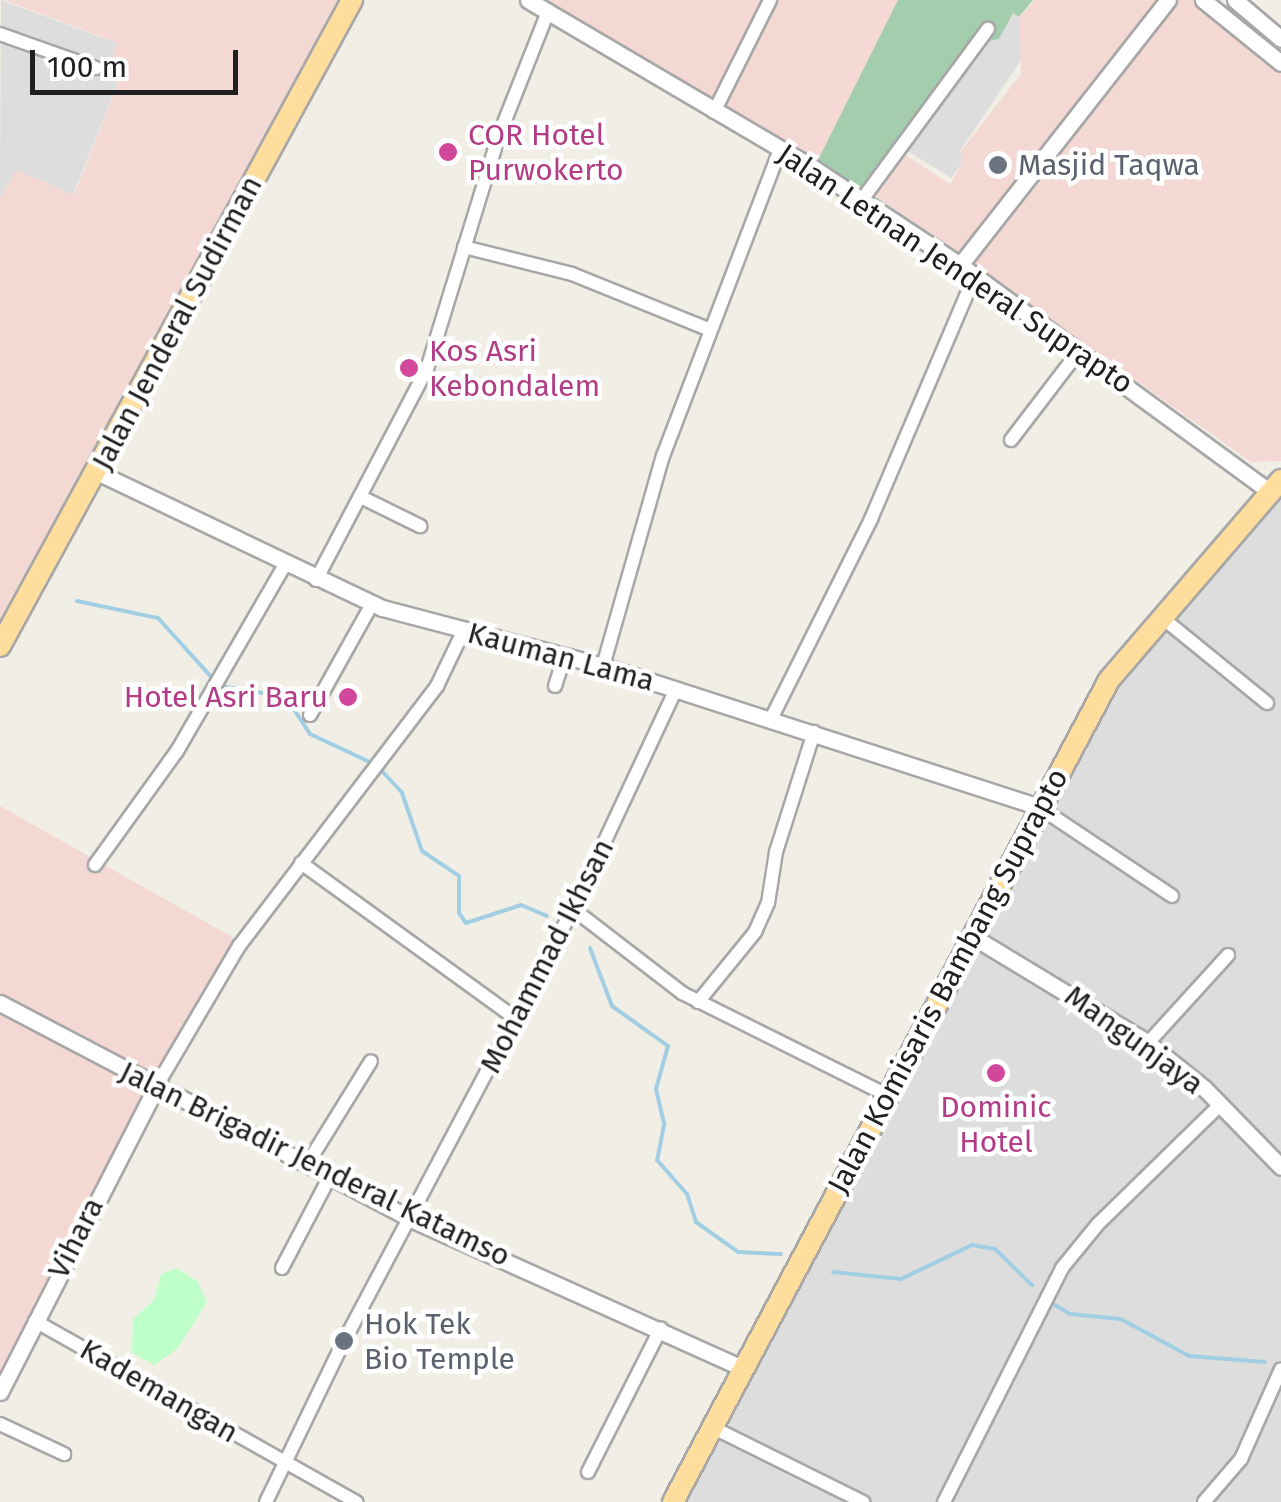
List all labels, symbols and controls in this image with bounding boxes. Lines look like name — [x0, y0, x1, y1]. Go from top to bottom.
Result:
scale bar — [35, 30, 242, 92]
text: 100 m — [47, 49, 127, 85]
place label: COR Hotel Purwokerto — [468, 117, 624, 188]
street label: Jalan Letnan Jenderal Suprapto — [770, 136, 1140, 402]
marker: COR Hotel Purwokerto — [437, 141, 459, 163]
place label: Masjid Taqwa — [1018, 147, 1200, 183]
marker: Masjid Taqwa — [987, 154, 1009, 176]
street label: Jalan Jenderal Sudirman — [84, 170, 270, 476]
place label: Kos Asri Kebondalem — [429, 333, 600, 404]
marker: Kos Asri Kebondalem — [398, 357, 420, 379]
street label: Kauman Lama — [464, 615, 658, 699]
place label: Hotel Asri Baru — [124, 679, 328, 715]
marker: Hotel Asri Baru — [337, 686, 359, 708]
street label: Jalan Komisaris Bambang Suprapto — [820, 762, 1076, 1200]
street label: Mohammad Ikhsan — [472, 833, 622, 1079]
street label: Mangunjaya — [1058, 978, 1210, 1102]
street label: Jalan Brigadir Jenderal Katamso — [114, 1054, 516, 1274]
marker: Dominic Hotel — [985, 1062, 1007, 1084]
place label: Dominic Hotel — [940, 1089, 1052, 1160]
street label: Vihara — [40, 1192, 112, 1284]
place label: Hok Tek Bio Temple — [364, 1306, 515, 1376]
marker: Hok Tek Bio Temple — [333, 1330, 355, 1352]
street label: Kademangan — [74, 1331, 244, 1451]

